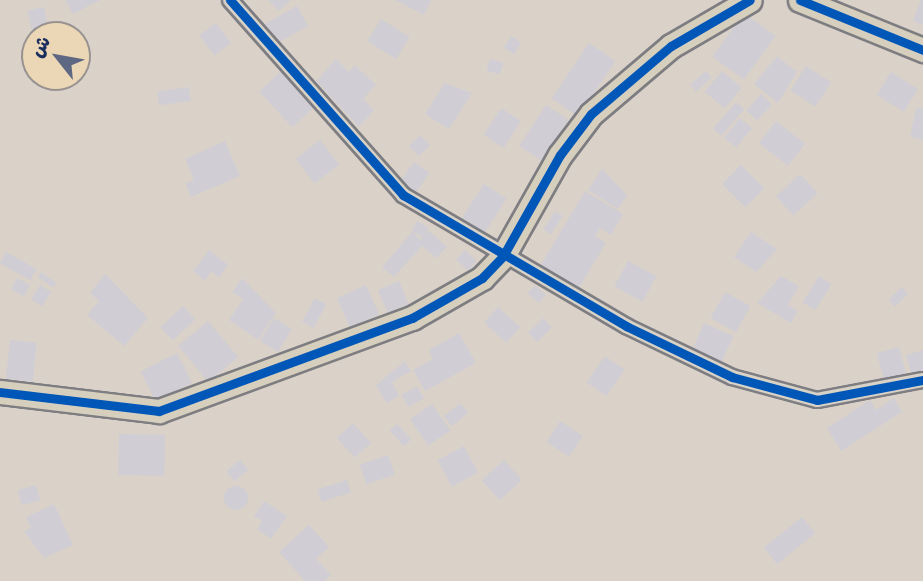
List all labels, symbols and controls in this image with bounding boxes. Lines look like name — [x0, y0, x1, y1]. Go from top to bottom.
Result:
north arrow — [21, 21, 91, 91]
text: ش — [24, 31, 55, 61]

